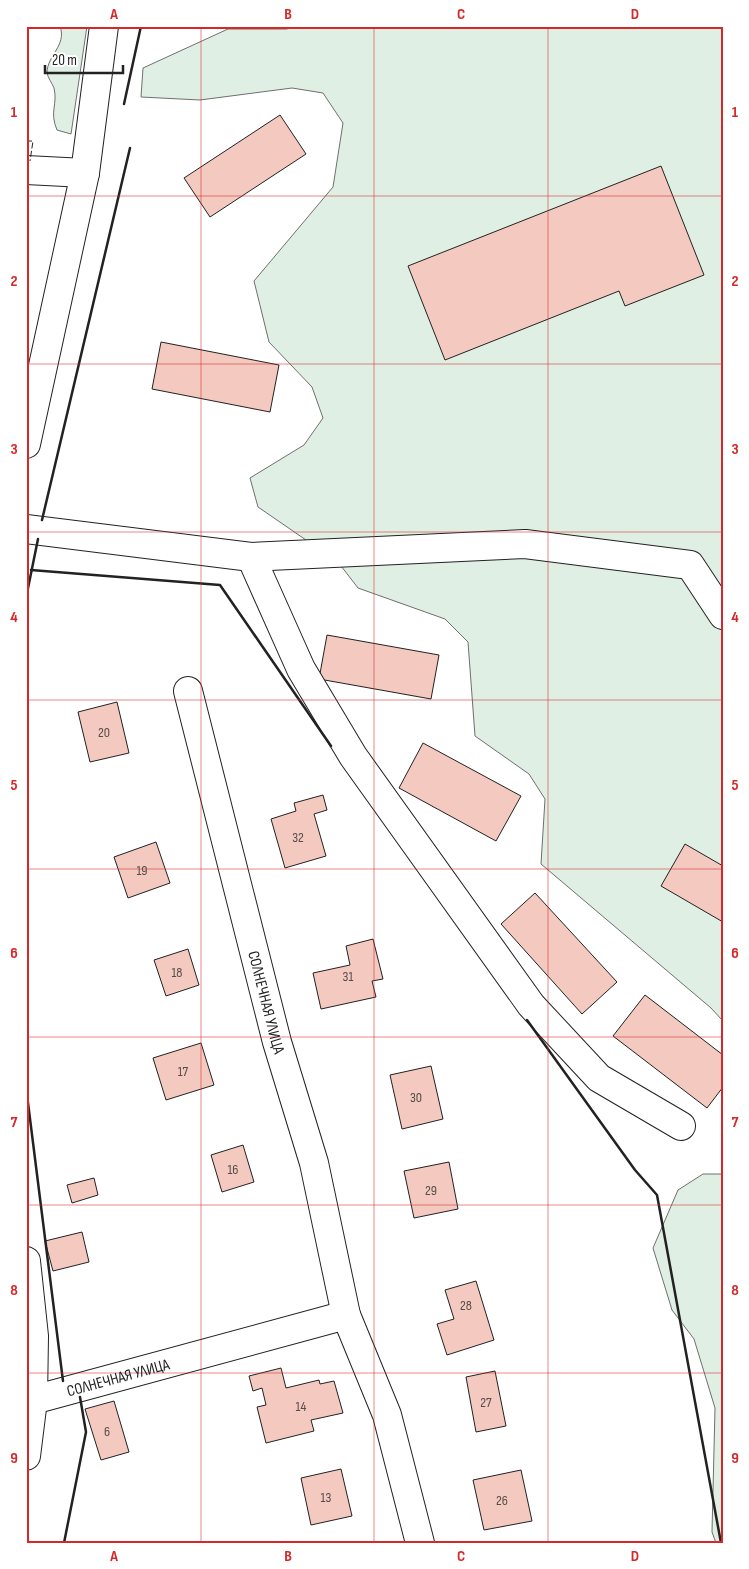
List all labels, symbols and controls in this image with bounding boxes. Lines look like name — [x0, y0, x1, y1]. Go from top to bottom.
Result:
text: A — [109, 5, 118, 24]
text: B — [284, 5, 292, 24]
text: C — [457, 5, 465, 24]
text: D — [631, 5, 639, 24]
scale bar — [45, 42, 122, 74]
text: 20 m — [52, 51, 77, 70]
text: 1 — [11, 103, 18, 122]
text: 1 — [732, 103, 739, 122]
text: 2 — [10, 272, 18, 291]
text: 2 — [731, 272, 739, 291]
text: 3 — [10, 440, 18, 459]
text: 3 — [731, 440, 739, 459]
text: 4 — [10, 608, 18, 627]
text: 4 — [731, 608, 739, 627]
house number: 20 — [98, 724, 110, 741]
text: 5 — [10, 776, 18, 795]
text: 5 — [731, 776, 739, 795]
house number: 32 — [292, 829, 304, 846]
house number: 19 — [136, 862, 148, 879]
text: 6 — [10, 944, 18, 963]
text: 6 — [731, 944, 739, 963]
street label: СОЛНЕЧНАЯ УЛИЦА — [243, 949, 288, 1057]
house number: 18 — [171, 964, 183, 981]
house number: 31 — [343, 968, 353, 985]
house number: 17 — [178, 1063, 189, 1080]
house number: 30 — [410, 1089, 422, 1106]
text: 7 — [11, 1113, 18, 1132]
text: 7 — [732, 1113, 739, 1132]
house number: 16 — [227, 1161, 239, 1178]
house number: 29 — [425, 1182, 437, 1199]
text: 8 — [10, 1281, 18, 1300]
text: 8 — [731, 1281, 739, 1300]
house number: 28 — [460, 1297, 472, 1314]
street label: СОЛНЕЧНАЯ УЛИЦА — [65, 1355, 172, 1401]
house number: 27 — [480, 1394, 492, 1411]
house number: 14 — [296, 1398, 307, 1415]
house number: 6 — [104, 1423, 110, 1440]
text: 9 — [10, 1449, 18, 1468]
text: 9 — [731, 1449, 739, 1468]
house number: 13 — [321, 1489, 332, 1506]
house number: 26 — [496, 1492, 508, 1509]
text: A — [109, 1547, 118, 1566]
text: B — [284, 1547, 292, 1566]
text: C — [457, 1547, 465, 1566]
text: D — [631, 1547, 639, 1566]

